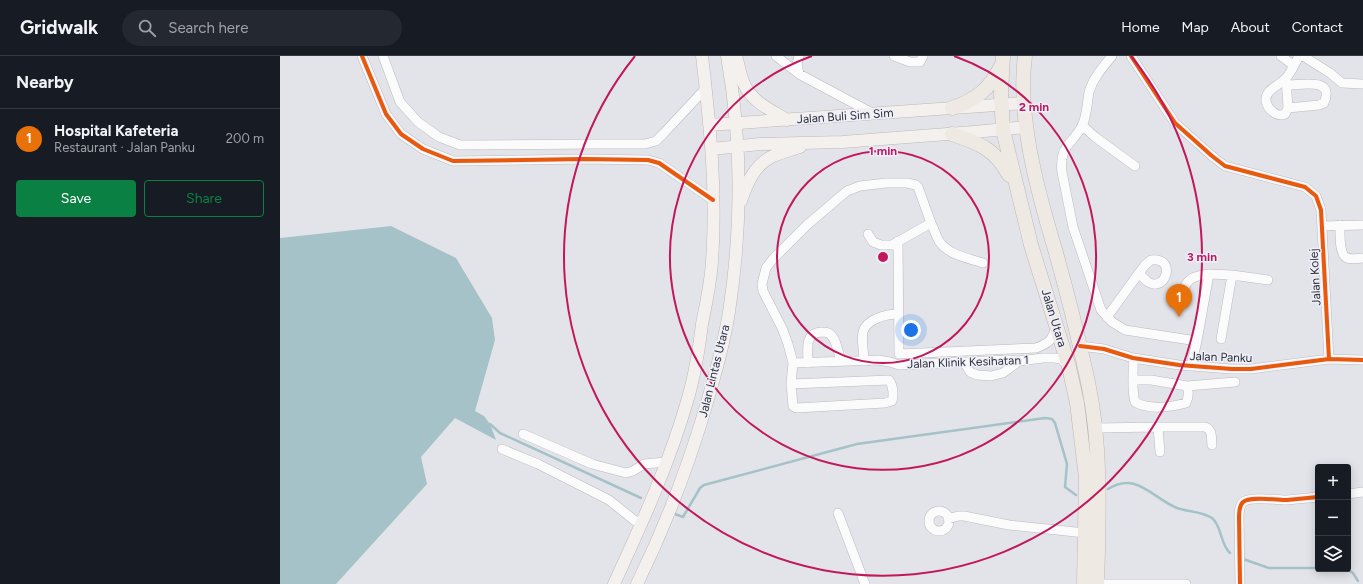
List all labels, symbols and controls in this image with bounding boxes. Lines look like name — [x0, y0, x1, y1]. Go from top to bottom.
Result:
search box — [122, 10, 402, 46]
text: Gridwalk — [20, 16, 98, 39]
icon: search — [136, 17, 158, 39]
text: Search here — [168, 19, 248, 37]
text: Home — [1121, 19, 1160, 36]
text: Map — [1182, 19, 1209, 36]
text: About — [1231, 19, 1270, 36]
text: Contact — [1292, 19, 1343, 36]
text: Nearby — [16, 72, 74, 92]
text: 2 min — [1019, 100, 1049, 114]
street label: Jalan Buli Sim Sim — [796, 106, 894, 126]
text: Hospital Kafeteria — [54, 122, 178, 140]
text: 1 — [26, 131, 32, 146]
text: 200 m — [226, 131, 264, 146]
text: Restaurant · Jalan Panku — [54, 140, 195, 155]
text: 1 min — [869, 144, 897, 158]
button: Save — [16, 180, 136, 217]
button: Share — [144, 180, 264, 217]
street label: Jalan Kolej — [1307, 248, 1323, 306]
centre of rings — [876, 250, 890, 264]
text: 3 min — [1187, 250, 1217, 264]
pin: 1 — [1166, 284, 1192, 317]
street label: Jalan Utara — [1039, 287, 1069, 349]
your location — [901, 320, 921, 340]
street label: Jalan Lintas Utara — [696, 323, 732, 419]
street label: Jalan Panku — [1189, 349, 1253, 365]
street label: Jalan Klinik Kesihatan 1 — [907, 353, 1029, 371]
map controls — [1315, 464, 1351, 572]
button: + — [1315, 464, 1351, 500]
button: − — [1315, 500, 1351, 536]
button: layers — [1315, 536, 1351, 572]

